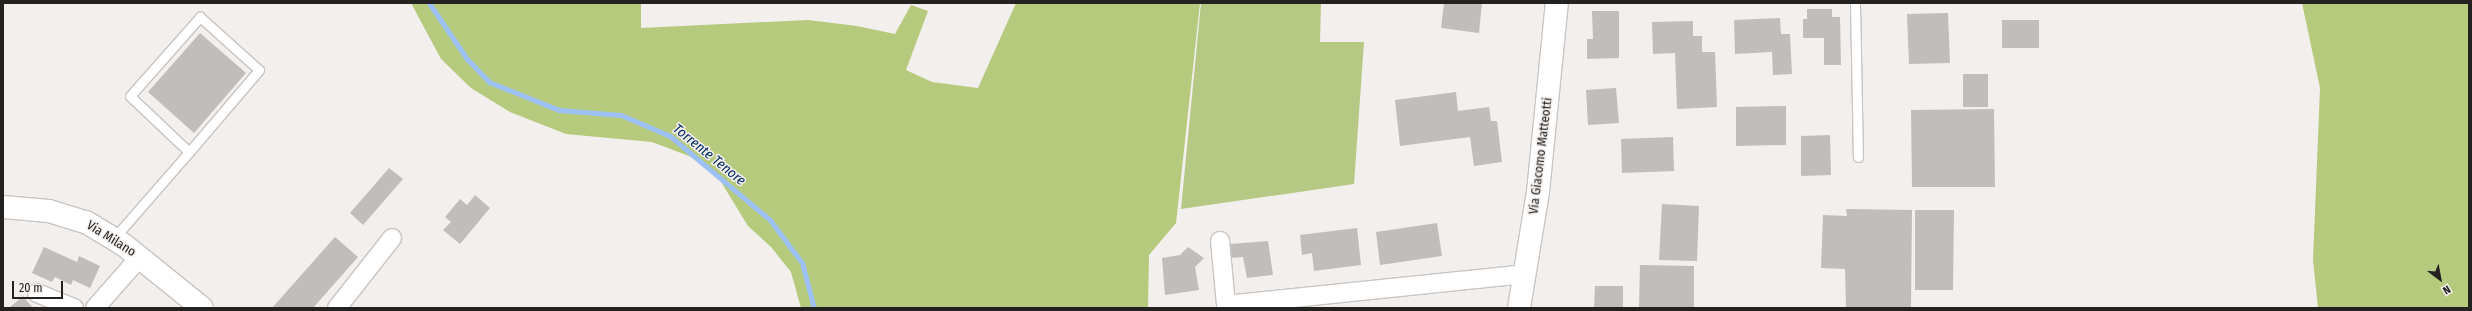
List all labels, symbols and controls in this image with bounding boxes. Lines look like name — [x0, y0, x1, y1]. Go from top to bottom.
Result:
street label: Via Giacomo Matteotti — [1526, 97, 1556, 215]
water label: Torrente Tenore — [669, 121, 749, 189]
street label: Via Milano — [83, 218, 139, 260]
north arrow — [2420, 259, 2460, 299]
scale bar — [14, 273, 65, 299]
text: 20 m — [19, 281, 43, 295]
text: N — [2440, 282, 2453, 297]

